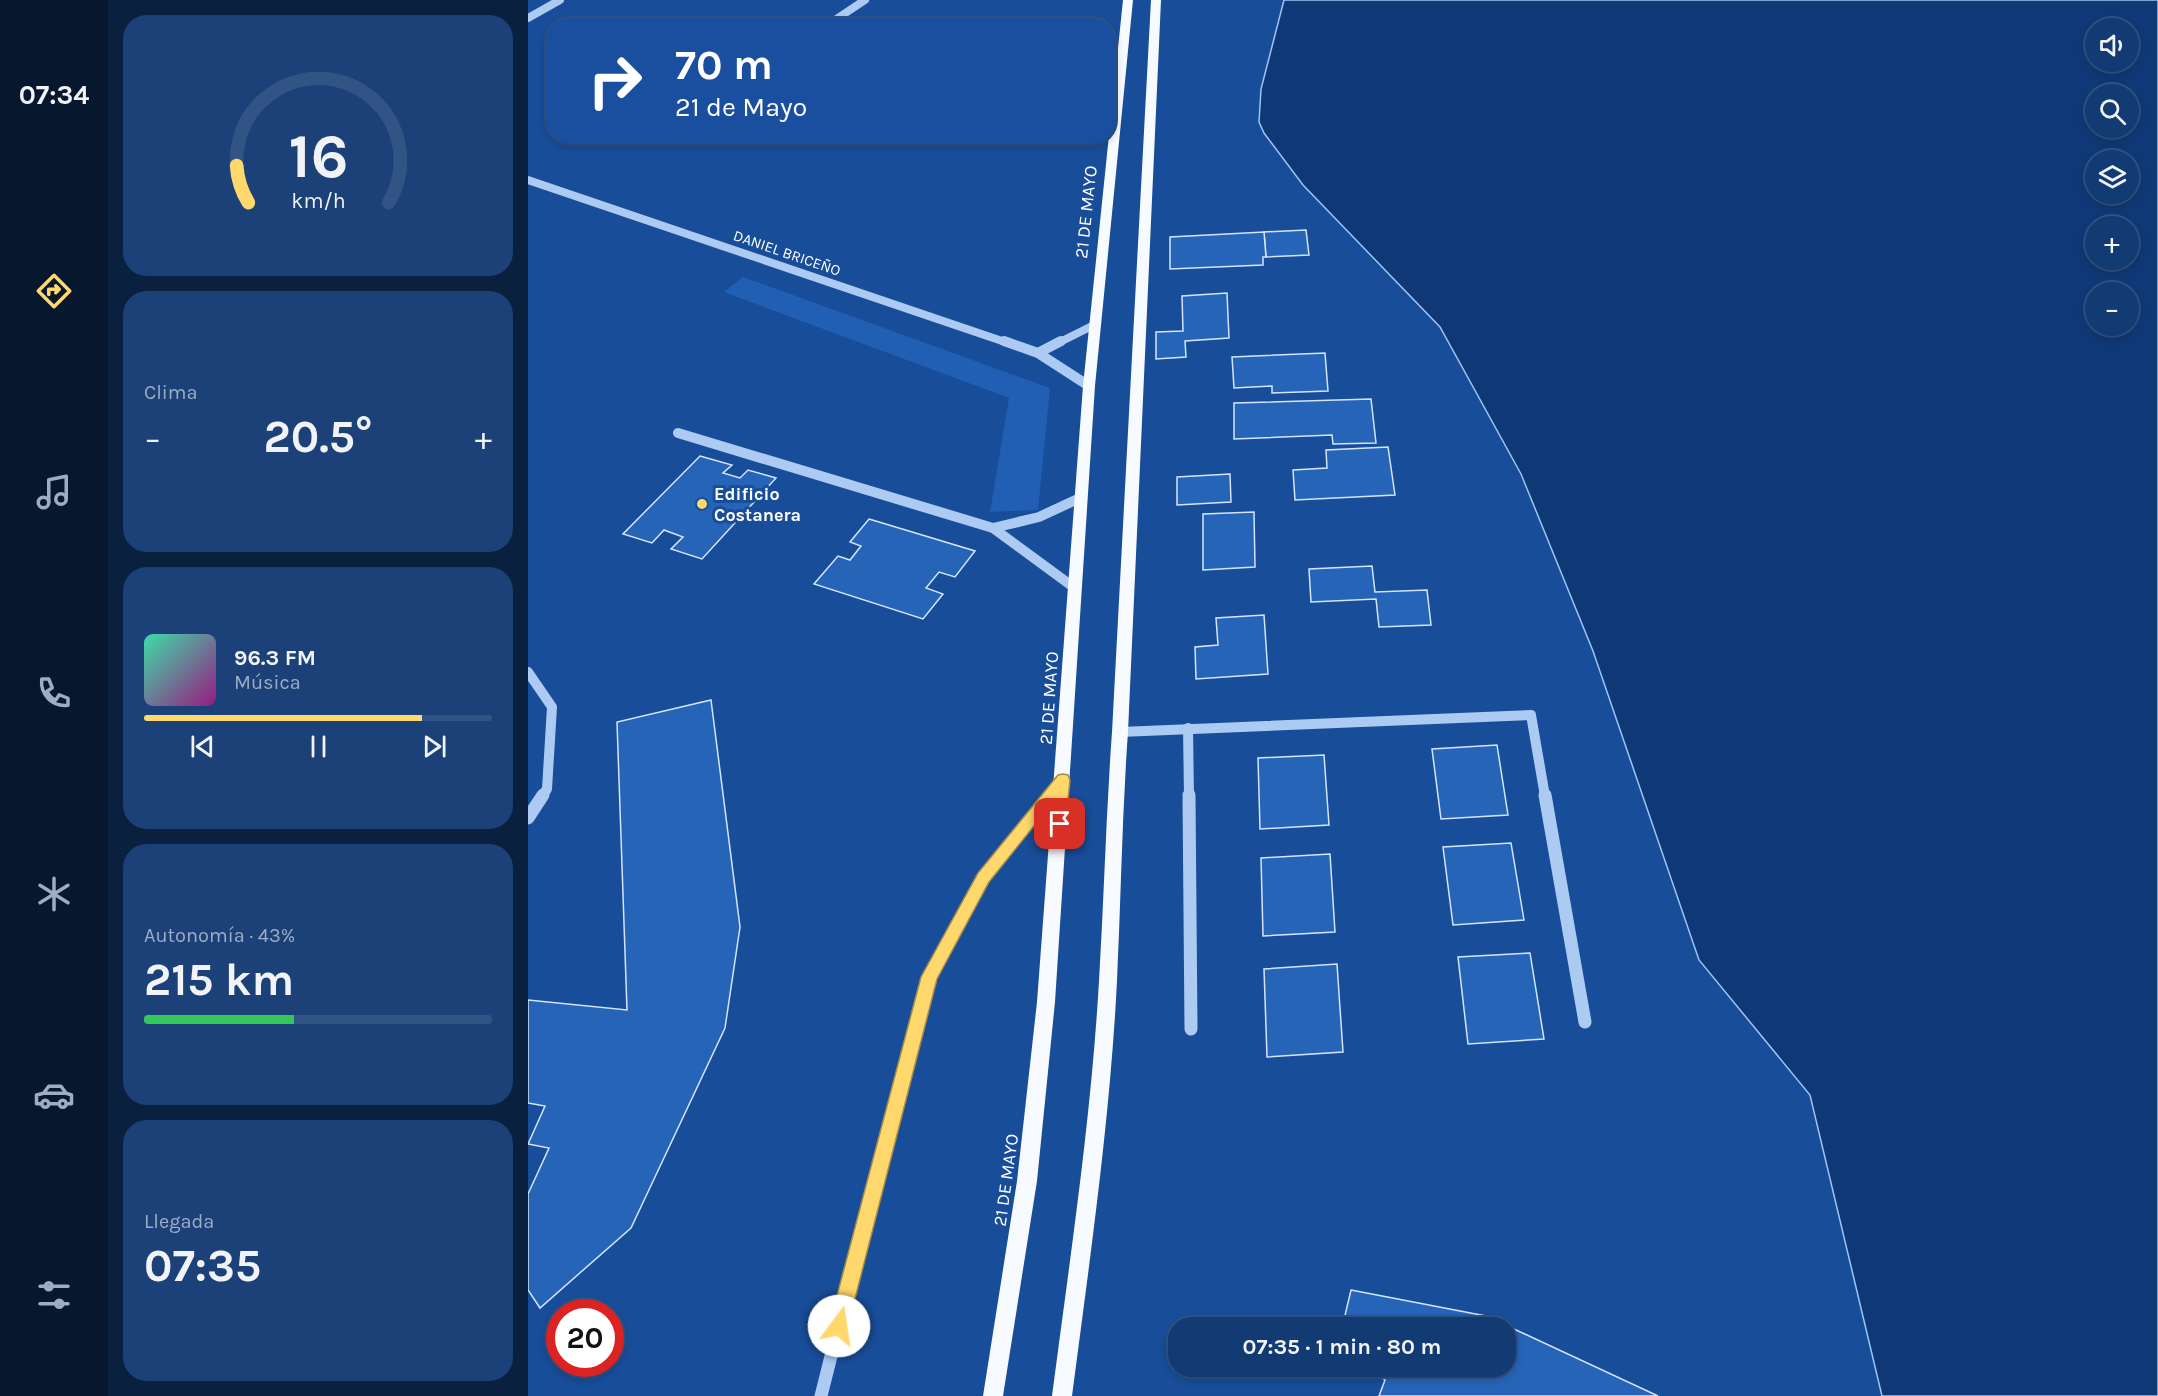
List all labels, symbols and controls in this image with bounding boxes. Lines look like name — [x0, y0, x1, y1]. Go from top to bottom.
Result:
map controls — [2085, 18, 2139, 336]
button: sound — [2085, 18, 2139, 72]
text: 70 m — [675, 40, 773, 90]
icon: right — [576, 42, 654, 120]
text: 07:34 — [19, 79, 89, 111]
button: search — [2085, 84, 2139, 138]
text: 21 de Mayo — [675, 91, 807, 123]
text: 16 — [288, 120, 348, 193]
button: layers — [2085, 150, 2139, 204]
street label: 21 DE MAYO — [1070, 164, 1102, 260]
text: km/h — [291, 188, 345, 213]
button: + — [2085, 216, 2139, 270]
street label: DANIEL BRICEÑO — [731, 226, 843, 280]
icon: directions — [33, 270, 75, 312]
button: − — [2085, 282, 2139, 336]
text: Clima — [144, 381, 198, 404]
text: 20.5° — [263, 411, 373, 463]
text: − — [144, 419, 161, 457]
text: + — [475, 419, 492, 457]
icon: music — [33, 471, 75, 513]
place label: Edificio Costanera — [714, 483, 801, 526]
marker: Edificio Costanera — [695, 497, 709, 511]
text: 96.3 FM — [234, 645, 316, 671]
street label: 21 DE MAYO — [1035, 651, 1063, 745]
text: Música — [234, 671, 301, 694]
icon: phone — [33, 672, 75, 714]
icon: previous — [186, 730, 219, 763]
icon: pause — [302, 730, 335, 763]
icon: next — [418, 730, 451, 763]
pin — [1034, 798, 1085, 849]
icon: arrive — [1043, 807, 1076, 840]
icon: climate — [33, 873, 75, 915]
text: Autonomía · 43% — [144, 924, 295, 947]
text: 215 km — [144, 954, 294, 1006]
icon: car — [33, 1074, 75, 1116]
street label: 21 DE MAYO — [989, 1132, 1023, 1228]
text: Llegada — [144, 1210, 214, 1233]
text: 07:35 — [144, 1240, 261, 1292]
icon: filters — [33, 1274, 75, 1316]
position arrow — [807, 1294, 871, 1358]
speed limit sign: 20 — [546, 1299, 624, 1377]
text: 07:35 · 1 min · 80 m — [1243, 1334, 1441, 1360]

